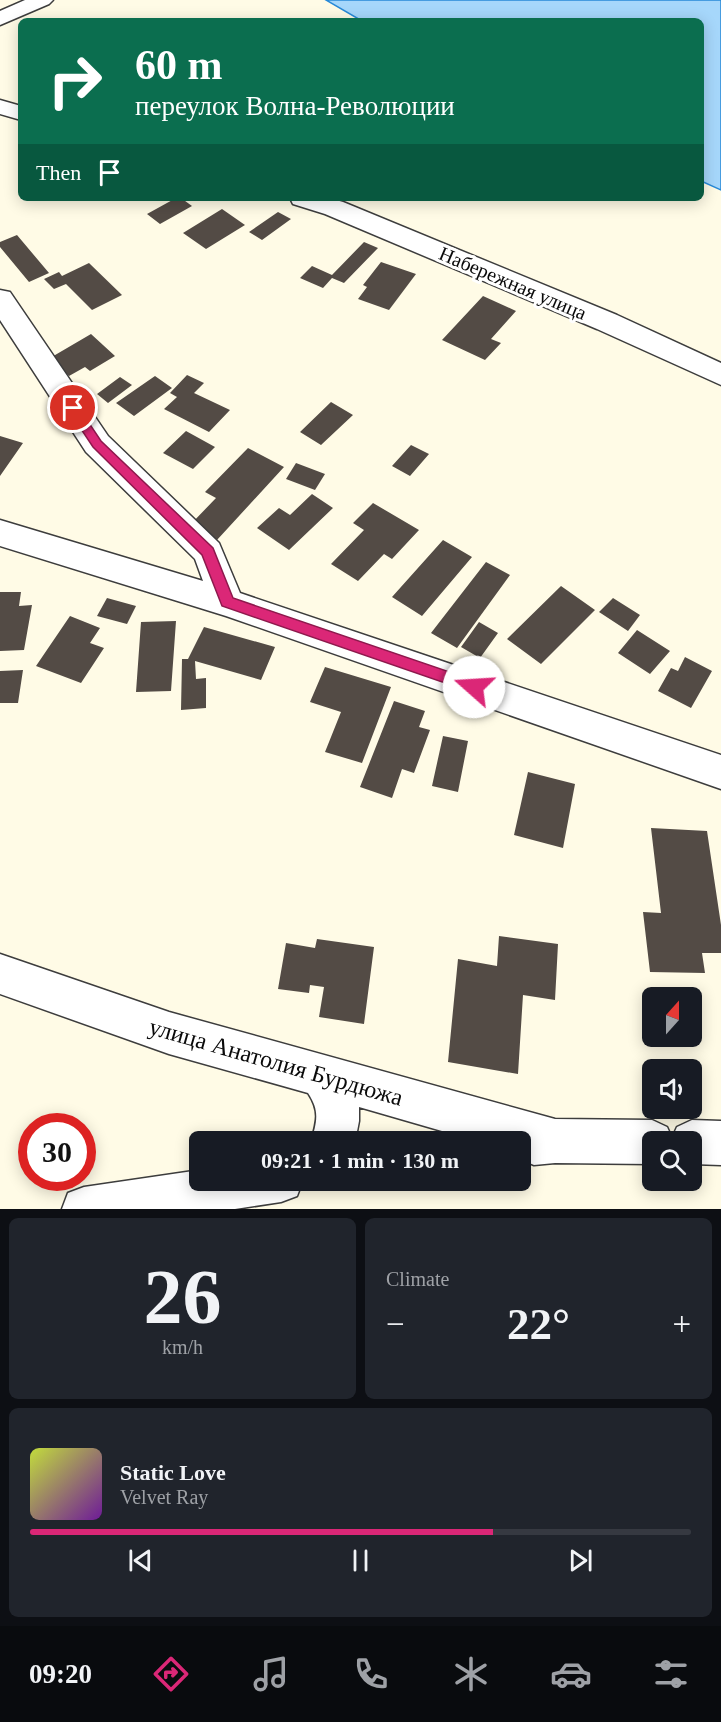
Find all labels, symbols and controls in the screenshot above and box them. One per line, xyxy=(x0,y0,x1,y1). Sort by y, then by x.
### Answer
icon: right xyxy=(36,42,114,120)
text: 60 m xyxy=(135,42,223,88)
text: переулок Волна-Революции xyxy=(135,91,455,121)
icon: arrive xyxy=(93,156,126,189)
text: Then xyxy=(36,160,81,185)
street label: Набережная улица xyxy=(436,242,590,325)
pin xyxy=(47,382,98,433)
icon: arrive xyxy=(56,391,89,424)
position arrow xyxy=(442,655,506,719)
north arrow xyxy=(642,987,702,1047)
map controls xyxy=(642,987,702,1191)
street label: улица Анатолия Бурдюжа xyxy=(146,1013,406,1111)
button: sound xyxy=(642,1059,702,1119)
speed limit sign: 30 xyxy=(18,1113,96,1191)
button: search xyxy=(642,1131,702,1191)
text: 09:21 · 1 min · 130 m xyxy=(261,1148,459,1173)
text: 26 xyxy=(144,1253,222,1340)
text: Climate xyxy=(386,1268,449,1290)
text: 22° xyxy=(507,1299,570,1349)
text: − xyxy=(386,1306,405,1342)
text: + xyxy=(672,1306,691,1342)
text: km/h xyxy=(162,1336,203,1358)
text: Static Love xyxy=(120,1460,226,1485)
text: Velvet Ray xyxy=(120,1486,208,1508)
icon: previous xyxy=(124,1544,157,1577)
icon: pause xyxy=(344,1544,377,1577)
icon: next xyxy=(564,1544,597,1577)
icon: directions xyxy=(150,1653,192,1695)
icon: music xyxy=(250,1653,292,1695)
icon: phone xyxy=(350,1653,392,1695)
icon: climate xyxy=(450,1653,492,1695)
icon: car xyxy=(550,1653,592,1695)
icon: filters xyxy=(650,1653,692,1695)
text: 09:20 xyxy=(29,1659,92,1689)

